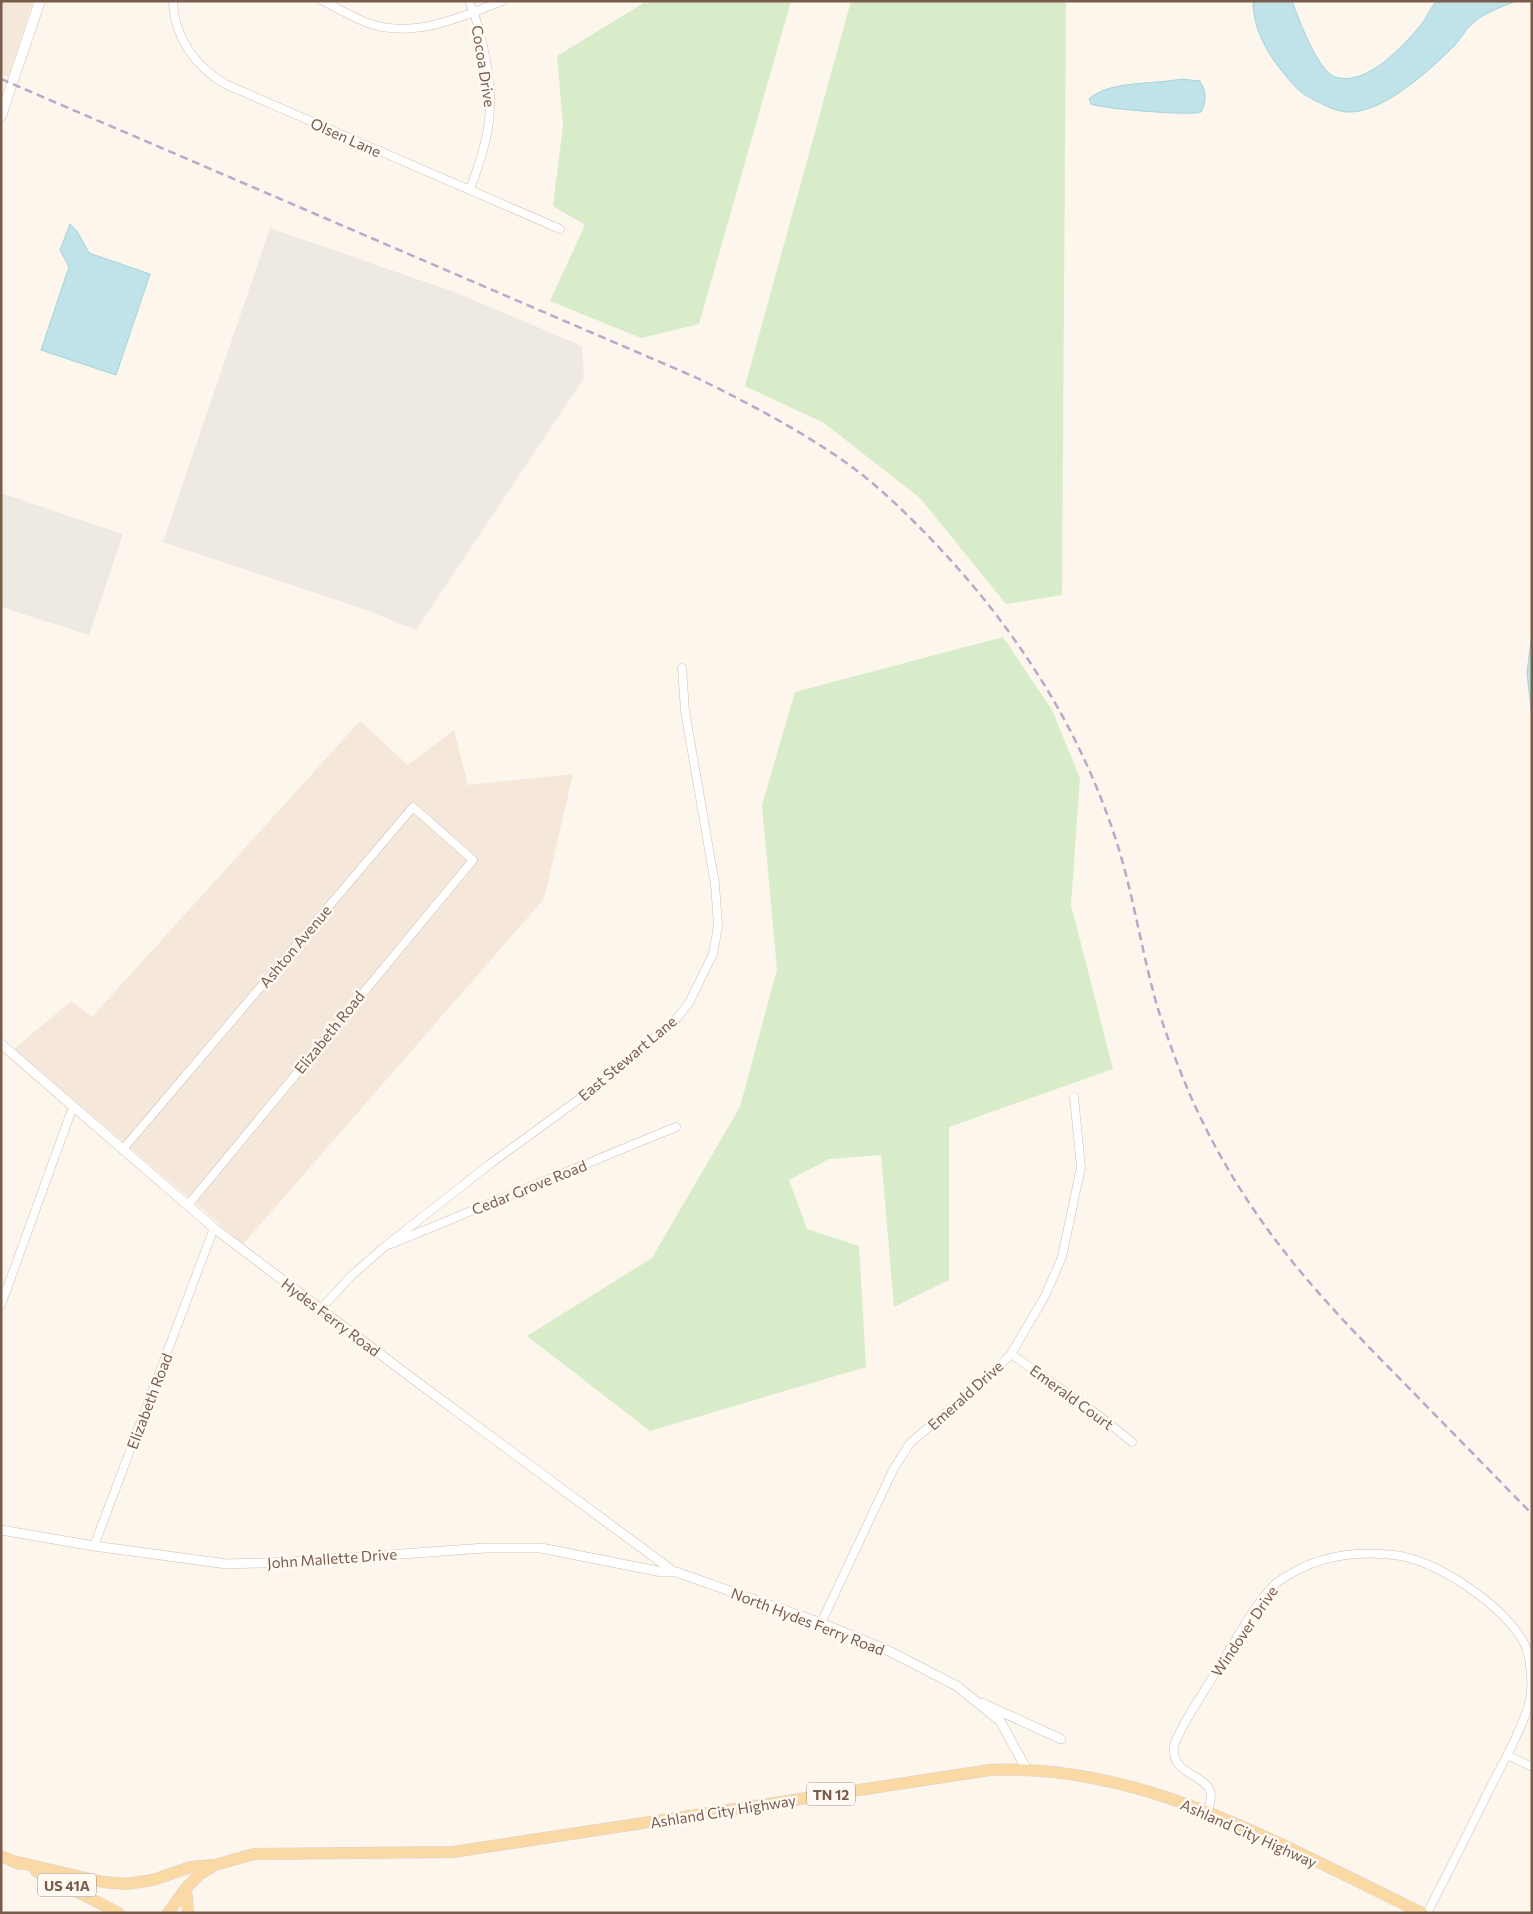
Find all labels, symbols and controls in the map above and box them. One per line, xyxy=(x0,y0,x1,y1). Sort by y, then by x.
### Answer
street label: Cocoa Drive xyxy=(469,24,499,108)
street label: Olsen Lane xyxy=(308,113,384,161)
street label: Ashton Avenue xyxy=(255,901,335,991)
street label: Elizabeth Road xyxy=(290,987,368,1077)
street label: East Stewart Lane xyxy=(574,1012,680,1104)
street label: Cedar Grove Road xyxy=(469,1156,589,1218)
street label: Hydes Ferry Road xyxy=(278,1274,384,1360)
street label: Elizabeth Road xyxy=(122,1351,176,1451)
street label: Emerald Drive xyxy=(924,1356,1006,1434)
street label: Emerald Court xyxy=(1027,1361,1117,1433)
street label: John Mallette Drive xyxy=(266,1544,398,1572)
street label: Windover Drive xyxy=(1207,1582,1281,1680)
street label: North Hydes Ferry Road xyxy=(729,1583,887,1659)
road number: TN 12 xyxy=(807,1782,855,1806)
street label: Ashland City Highway xyxy=(649,1791,797,1831)
street label: Ashland City Highway xyxy=(1178,1795,1320,1871)
road number: US 41A xyxy=(38,1874,96,1896)

